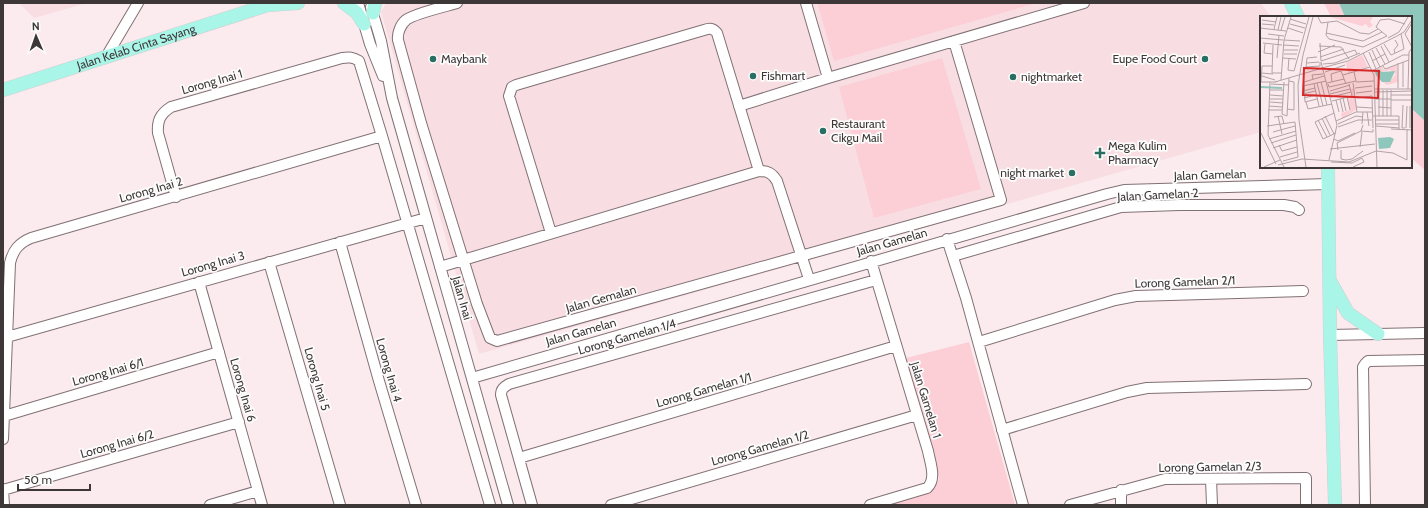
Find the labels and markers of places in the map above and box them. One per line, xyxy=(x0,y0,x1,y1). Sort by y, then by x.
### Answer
place label: Maybank xyxy=(441,51,487,66)
place label: Eupe Food Court xyxy=(1112,51,1197,66)
marker: Maybank xyxy=(428,54,438,64)
marker: Eupe Food Court xyxy=(1200,54,1210,64)
place label: Fishmart xyxy=(761,68,805,83)
place label: nightmarket xyxy=(1021,69,1082,84)
marker: Fishmart xyxy=(748,71,758,81)
marker: nightmarket xyxy=(1008,72,1018,82)
place label: Restaurant Cikgu Mail xyxy=(831,116,885,145)
marker: Restaurant Cikgu Mail xyxy=(818,126,828,136)
place label: Mega Kulim Pharmacy xyxy=(1108,138,1167,167)
marker: Mega Kulim Pharmacy xyxy=(1095,148,1105,158)
place label: night market xyxy=(1000,165,1064,180)
marker: night market xyxy=(1067,168,1077,178)

